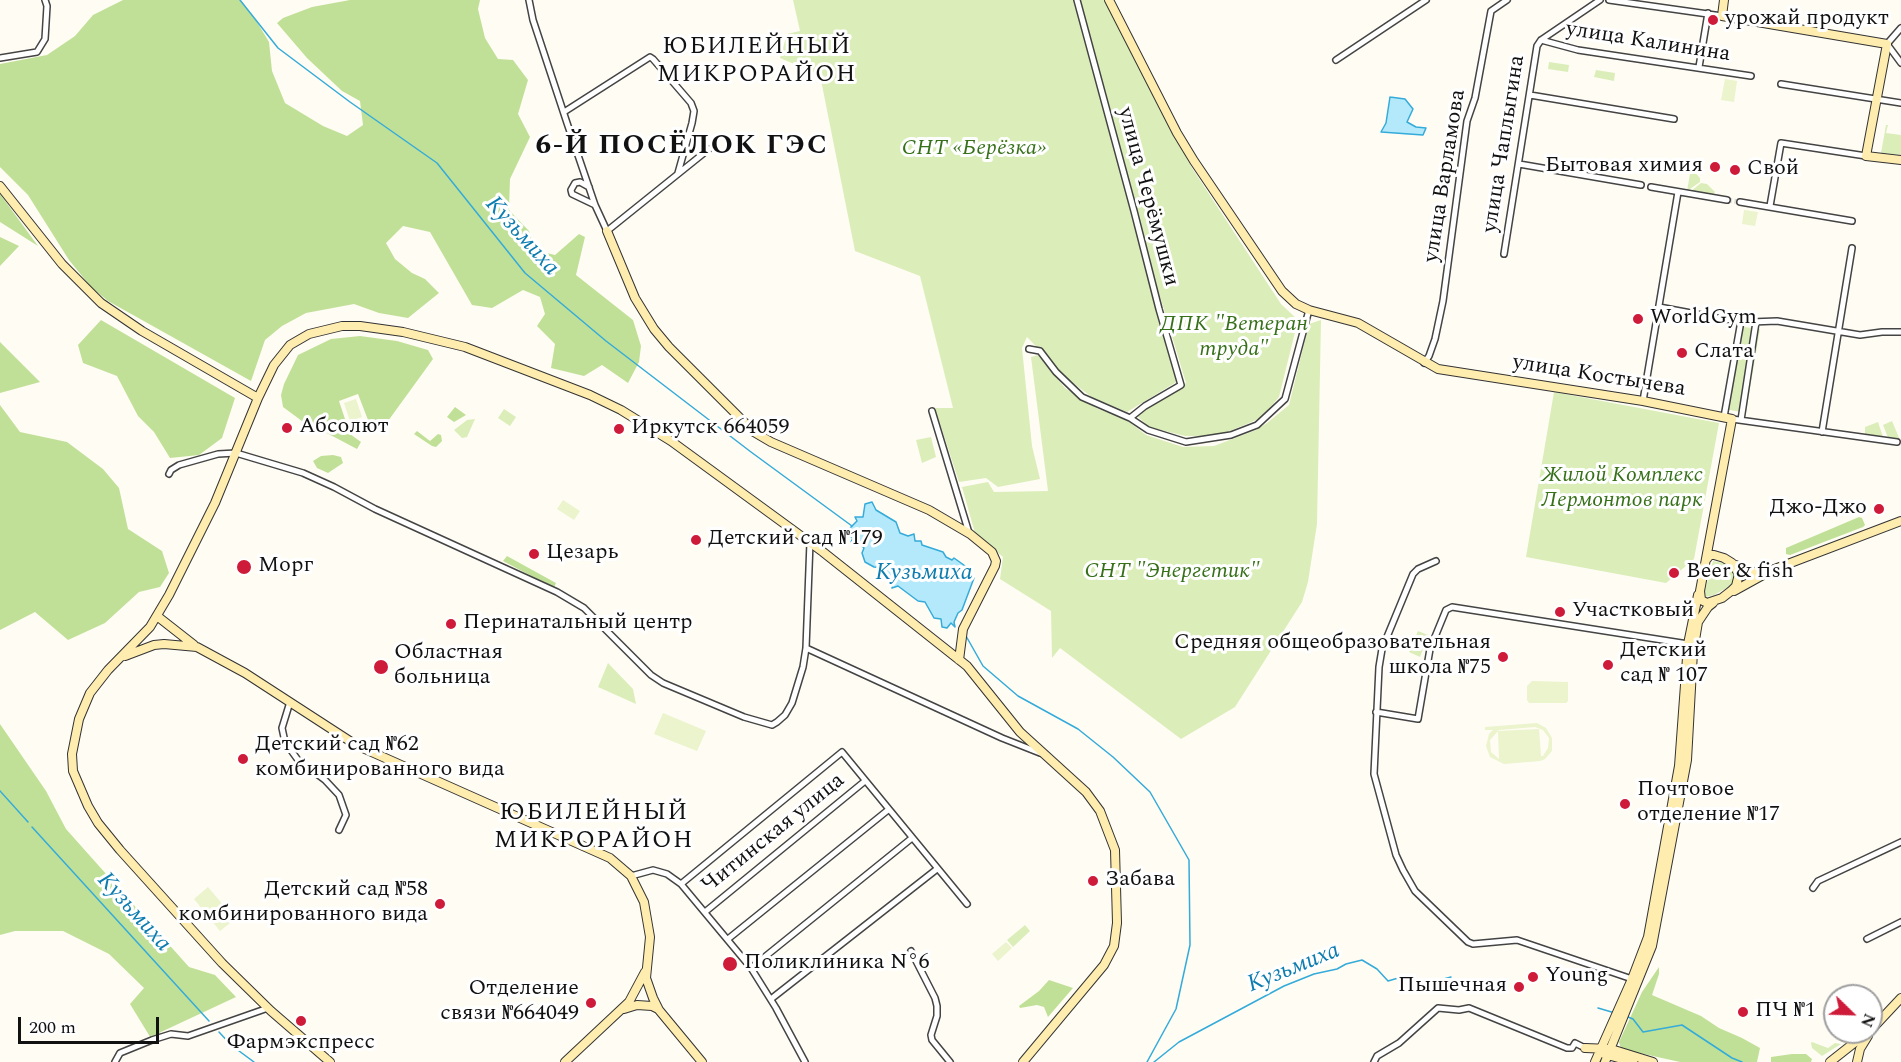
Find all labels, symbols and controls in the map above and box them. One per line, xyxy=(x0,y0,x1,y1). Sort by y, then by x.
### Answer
place label: урожай продукт xyxy=(1725,7,1889,33)
marker: урожай продукт xyxy=(1706,13,1720,27)
street label: улица Калинина xyxy=(1564,17,1732,69)
district label: ЮБИЛЕЙНЫЙ МИКРОРАЙОН xyxy=(657,34,857,90)
street label: улица Чаплыгина xyxy=(1478,53,1532,235)
street label: улица Варламова xyxy=(1419,88,1473,264)
street label: улица Черёмушки xyxy=(1110,105,1184,289)
district label: 6-Й ПОСЁЛОК ГЭС xyxy=(536,131,828,165)
park label: СНТ «Берёзка» xyxy=(902,137,1046,163)
place label: Бытовая химия xyxy=(1545,154,1703,180)
place label: Свой xyxy=(1747,157,1799,183)
marker: Бытовая химия xyxy=(1708,160,1722,174)
marker: Свой xyxy=(1728,163,1742,177)
water label: Кузьмиха xyxy=(478,191,564,283)
place label: WorldGym xyxy=(1650,306,1757,332)
marker: WorldGym xyxy=(1631,312,1645,326)
park label: ДПК "Ветеран труда" xyxy=(1160,313,1308,364)
place label: Слата xyxy=(1694,340,1754,366)
marker: Слата xyxy=(1675,346,1689,360)
street label: улица Костычева xyxy=(1511,350,1687,404)
place label: Абсолют xyxy=(299,415,388,441)
place label: Иркутск 664059 xyxy=(631,416,789,442)
marker: Абсолют xyxy=(280,421,294,435)
marker: Иркутск 664059 xyxy=(612,422,626,436)
park label: Жилой Комплекс Лермонтов парк xyxy=(1541,464,1703,516)
place label: Джо-Джо xyxy=(1770,496,1867,522)
marker: Джо-Джо xyxy=(1872,502,1886,516)
place label: Детский сад №179 xyxy=(708,527,883,553)
marker: Детский сад №179 xyxy=(689,533,703,547)
place label: Цезарь xyxy=(546,541,619,567)
marker: Цезарь xyxy=(527,547,541,561)
place label: Морг xyxy=(258,554,313,580)
marker: Морг xyxy=(235,558,253,576)
water label: Кузьмиха xyxy=(875,560,973,588)
park label: СНТ "Энергетик" xyxy=(1084,560,1260,586)
place label: Beer & fish xyxy=(1686,560,1794,586)
marker: Beer & fish xyxy=(1667,566,1681,580)
place label: Участковый xyxy=(1572,599,1694,625)
marker: Участковый xyxy=(1553,605,1567,619)
place label: Перинатальный центр xyxy=(463,611,693,637)
marker: Перинатальный центр xyxy=(444,617,458,631)
place label: Средняя общеобразовательная школа №75 xyxy=(1174,631,1491,682)
place label: Детский сад № 107 xyxy=(1620,639,1708,690)
place label: Областная больница xyxy=(394,641,503,692)
marker: Средняя общеобразовательная школа №75 xyxy=(1496,650,1510,664)
marker: Областная больница xyxy=(372,658,390,676)
marker: Детский сад № 107 xyxy=(1601,658,1615,672)
place label: Детский сад №62 комбинированного вида xyxy=(255,733,505,784)
marker: Детский сад №62 комбинированного вида xyxy=(236,752,250,766)
street label: Читинская улица xyxy=(697,768,851,900)
place label: Почтовое отделение №17 xyxy=(1637,778,1780,830)
marker: Почтовое отделение №17 xyxy=(1618,797,1632,811)
district label: ЮБИЛЕЙНЫЙ МИКРОРАЙОН xyxy=(494,800,694,856)
water label: Кузьмиха xyxy=(90,867,176,959)
place label: Забава xyxy=(1105,868,1175,894)
marker: Забава xyxy=(1086,874,1100,888)
place label: Детский сад №58 комбинированного вида xyxy=(178,878,428,930)
marker: Детский сад №58 комбинированного вида xyxy=(433,897,447,911)
water label: Кузьмиха xyxy=(1243,937,1345,1001)
place label: Поликлиника N°6 xyxy=(744,951,929,977)
marker: Поликлиника N°6 xyxy=(721,955,739,973)
place label: Young xyxy=(1545,964,1608,990)
marker: Young xyxy=(1526,970,1540,984)
place label: Пышечная xyxy=(1398,974,1507,1000)
place label: Отделение связи №664049 xyxy=(440,977,579,1028)
marker: Пышечная xyxy=(1512,980,1526,994)
north arrow xyxy=(1823,984,1883,1044)
marker: Отделение связи №664049 xyxy=(584,996,598,1010)
place label: ПЧ №1 xyxy=(1755,999,1816,1025)
scale bar xyxy=(21,1005,162,1043)
marker: ПЧ №1 xyxy=(1736,1005,1750,1019)
text: N xyxy=(1854,1010,1881,1031)
text: 200 m xyxy=(29,1014,76,1041)
marker: Фармэкспресс xyxy=(294,1014,308,1028)
place label: Фармэкспресс xyxy=(227,1031,375,1057)

